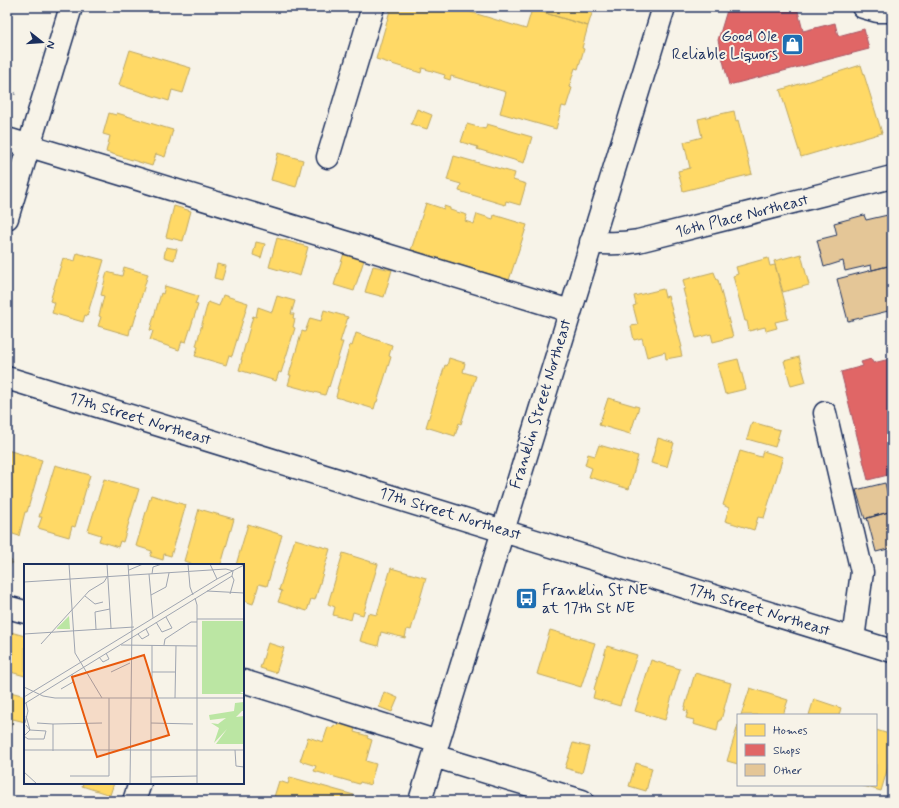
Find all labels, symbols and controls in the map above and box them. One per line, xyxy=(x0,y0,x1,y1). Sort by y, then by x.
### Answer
north arrow xyxy=(22,22,62,62)
place label: Good Ole Reliable Liquors xyxy=(672,26,778,65)
shop icon: Good Ole Reliable Liquors xyxy=(780,32,806,58)
text: N xyxy=(43,39,58,50)
street label: 16th Place Northeast xyxy=(673,189,811,243)
street label: Franklin Street Northeast xyxy=(505,317,577,491)
street label: 17th Street Northeast xyxy=(66,387,214,451)
street label: 17th Street Northeast xyxy=(376,482,524,546)
inset map xyxy=(24,564,244,784)
street label: 17th Street Northeast xyxy=(685,578,833,642)
place label: Franklin St NE at 17th St NE xyxy=(542,580,648,619)
bus stop icon: Franklin St NE at 17th St NE xyxy=(514,586,540,612)
legend xyxy=(737,714,877,786)
text: Homes xyxy=(773,723,808,739)
text: Shops xyxy=(773,743,800,759)
text: Other xyxy=(773,763,802,779)

